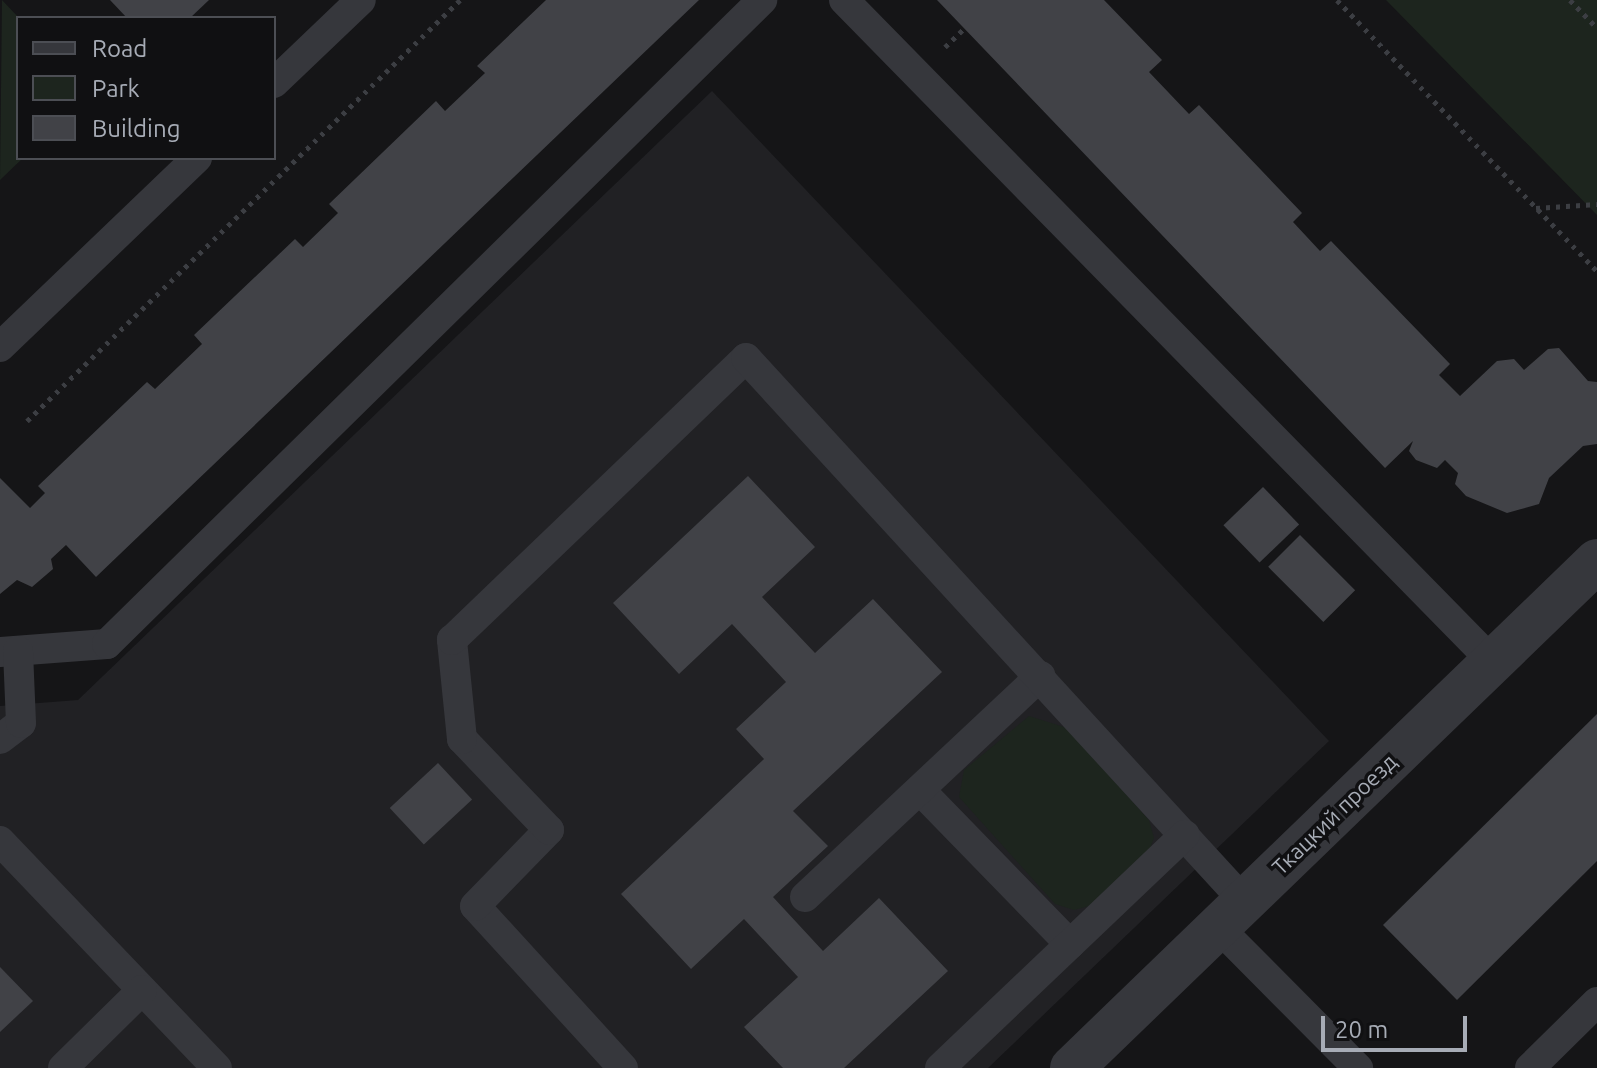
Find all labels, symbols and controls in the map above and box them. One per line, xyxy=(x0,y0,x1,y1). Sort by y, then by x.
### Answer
legend xyxy=(16,16,276,160)
text: Road xyxy=(92,35,147,62)
text: Park xyxy=(92,75,140,102)
text: Building xyxy=(92,115,180,142)
street label: Ткацкий проезд xyxy=(1266,748,1402,880)
scale bar xyxy=(1325,1000,1471,1050)
text: 20 m xyxy=(1335,1016,1388,1043)

